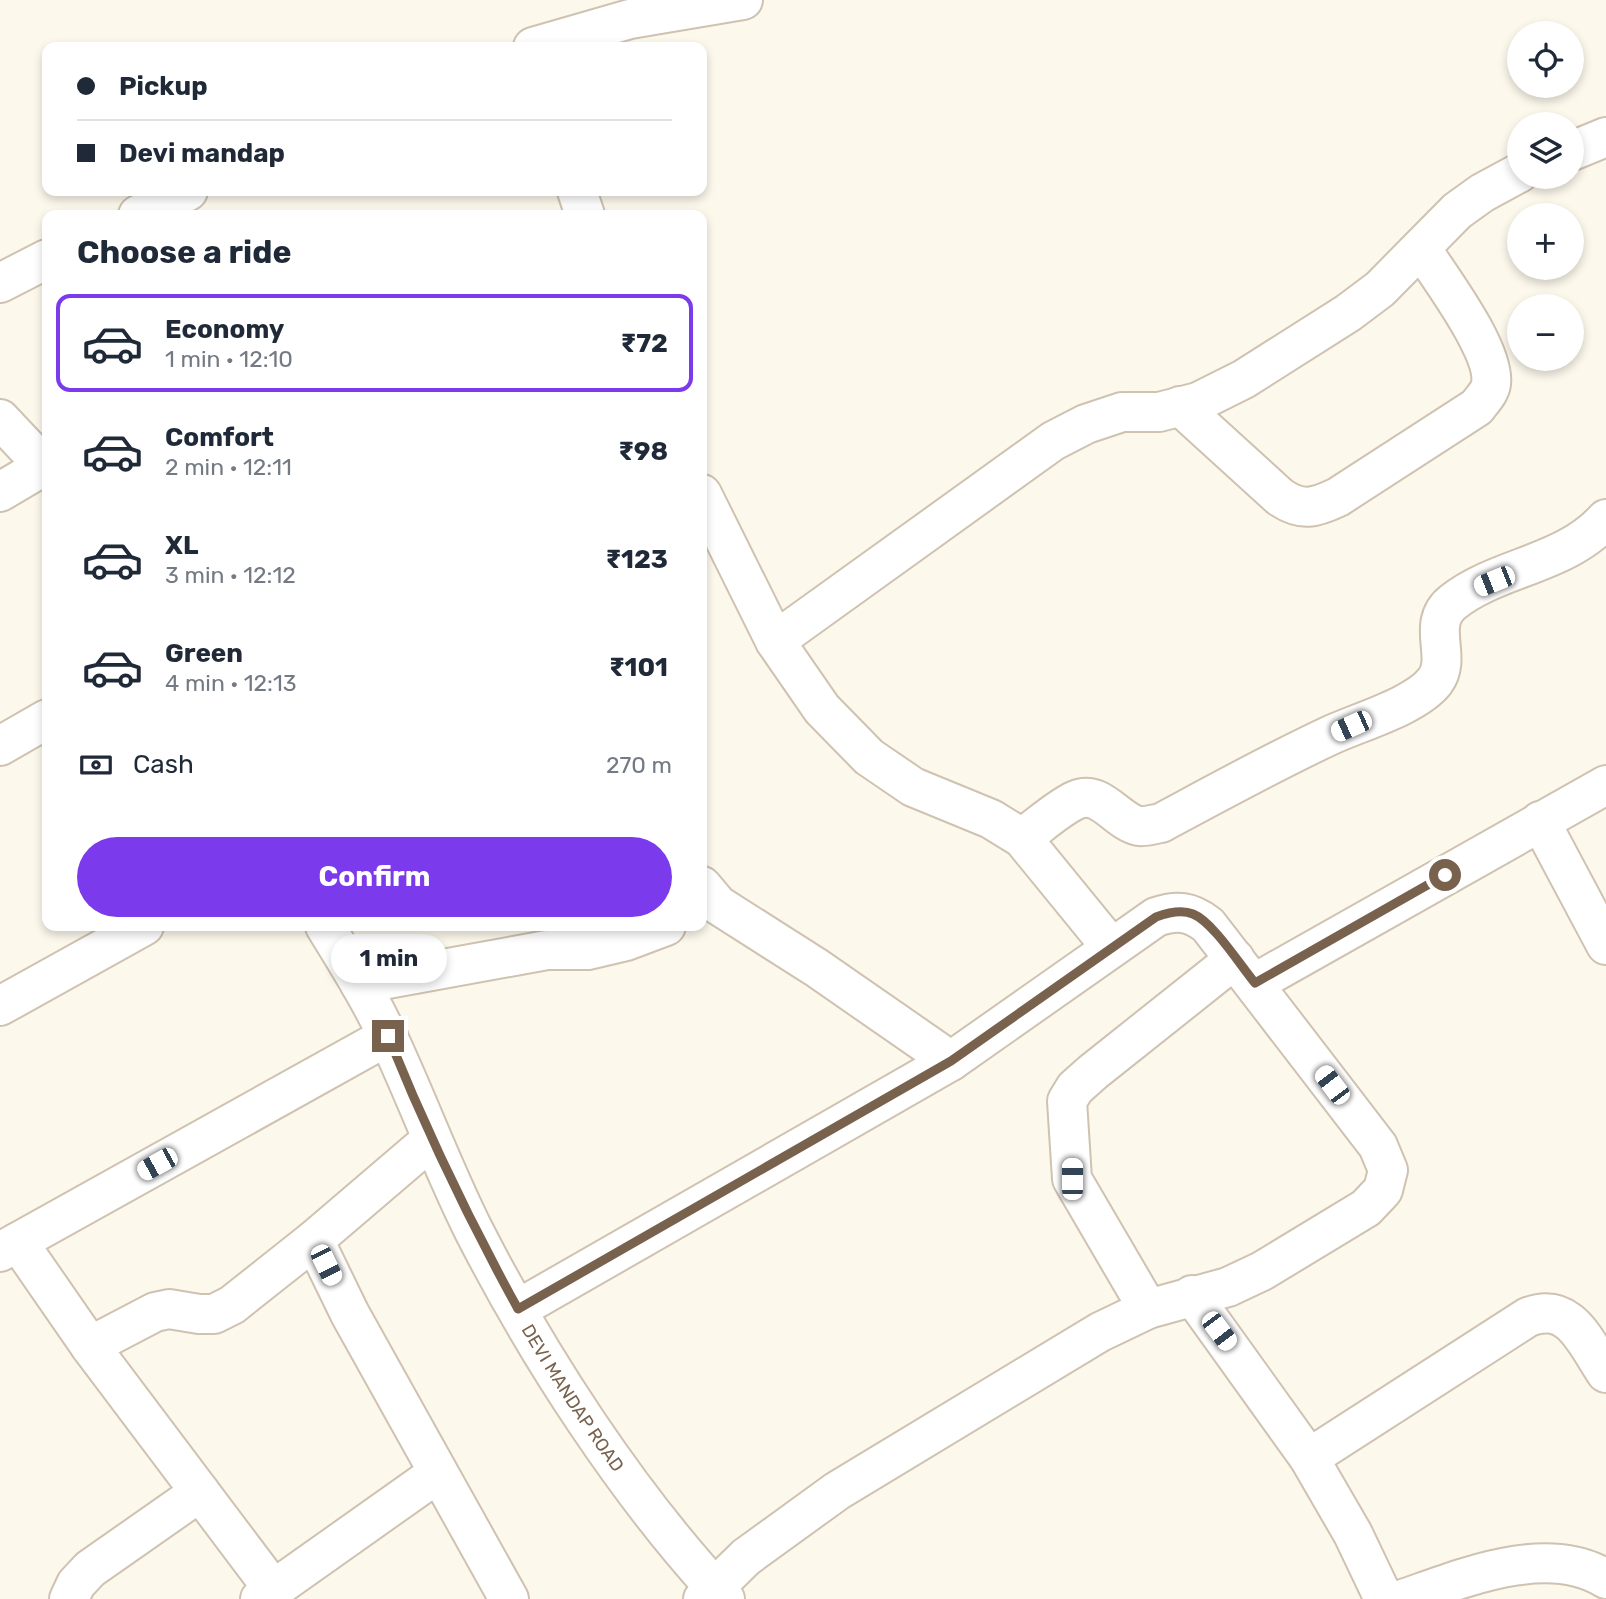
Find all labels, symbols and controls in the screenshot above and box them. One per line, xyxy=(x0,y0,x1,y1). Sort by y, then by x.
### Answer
map controls xyxy=(1507,21,1584,371)
button: locate xyxy=(1507,21,1584,98)
text: Pickup xyxy=(119,71,208,102)
button: layers xyxy=(1507,112,1584,189)
text: Devi mandap xyxy=(119,138,285,169)
button: + xyxy=(1507,203,1584,280)
text: Choose a ride xyxy=(77,233,291,271)
button: − xyxy=(1507,294,1584,371)
icon: car xyxy=(81,312,144,375)
text: Economy xyxy=(165,314,284,345)
text: ₹72 xyxy=(621,328,668,359)
text: 1 min · 12:10 xyxy=(165,345,293,373)
icon: car xyxy=(81,420,144,483)
text: Comfort xyxy=(165,422,274,453)
text: ₹98 xyxy=(618,436,668,467)
text: 2 min · 12:11 xyxy=(165,453,292,481)
icon: car xyxy=(81,528,144,591)
text: XL xyxy=(165,530,198,561)
text: ₹123 xyxy=(605,544,668,575)
text: 3 min · 12:12 xyxy=(165,561,296,589)
car xyxy=(1471,563,1518,599)
icon: car xyxy=(81,636,144,699)
text: Green xyxy=(165,638,243,669)
text: ₹101 xyxy=(609,652,668,683)
text: 4 min · 12:13 xyxy=(165,669,297,697)
car xyxy=(1328,708,1375,744)
icon: cash xyxy=(77,746,115,784)
text: Cash xyxy=(133,749,194,780)
text: 270 m xyxy=(606,751,672,779)
button: Confirm xyxy=(77,837,672,917)
route start xyxy=(1429,859,1461,891)
callout: 1 min xyxy=(330,934,446,984)
text: 1 min xyxy=(360,944,418,972)
route end xyxy=(372,1020,404,1052)
car xyxy=(1311,1062,1354,1108)
car xyxy=(134,1145,181,1183)
car xyxy=(1062,1158,1083,1200)
car xyxy=(308,1242,345,1288)
car xyxy=(1198,1308,1241,1354)
street label: DEVI MANDAP ROAD xyxy=(517,1320,628,1476)

